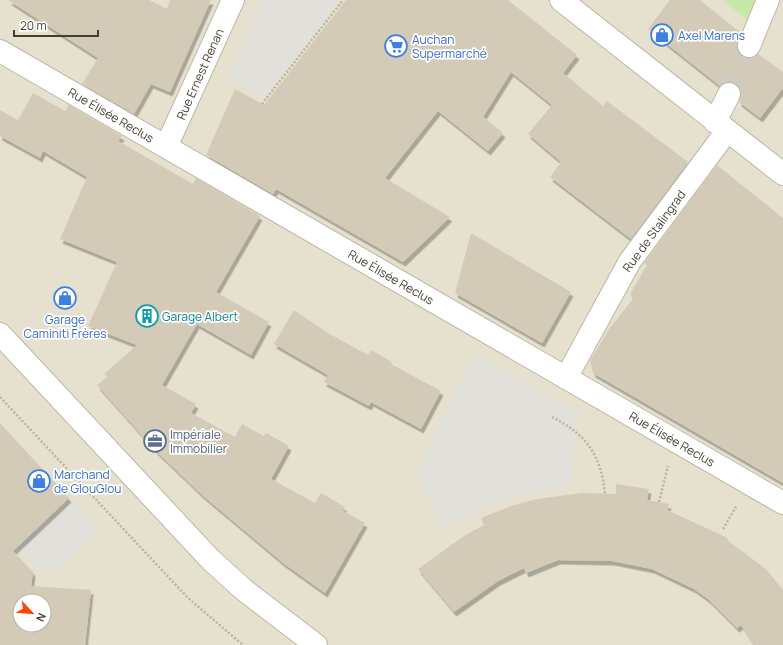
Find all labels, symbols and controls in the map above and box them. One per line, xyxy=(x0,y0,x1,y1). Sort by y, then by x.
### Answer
scale bar xyxy=(14,12,98,38)
text: 20 m xyxy=(20,17,47,34)
shop icon: Axel Marens xyxy=(649,22,675,48)
street label: Rue Ernest Renan xyxy=(172,26,228,122)
place label: Axel Marens xyxy=(678,27,745,44)
place label: Auchan Supermarché xyxy=(412,31,487,62)
supermarket icon: Auchan Supermarché xyxy=(383,33,409,59)
street label: Rue Élisée Reclus xyxy=(65,83,157,147)
street label: Rue de Stalingrad xyxy=(619,187,689,275)
street label: Rue Élisée Reclus xyxy=(345,245,437,309)
shop icon: Garage Caminiti Frères xyxy=(52,285,78,311)
building icon: Garage Albert xyxy=(134,303,160,329)
place label: Garage Albert xyxy=(162,308,238,325)
place label: Garage Caminiti Frères xyxy=(23,311,107,342)
street label: Rue Élisée Reclus xyxy=(626,407,718,471)
place label: Impériale Immobilier xyxy=(170,426,228,457)
office icon: Impériale Immobilier xyxy=(142,428,168,454)
place label: Marchand de GlouGlou xyxy=(54,466,122,497)
shop icon: Marchand de GlouGlou xyxy=(26,468,52,494)
north arrow xyxy=(12,593,52,633)
text: N xyxy=(33,611,50,625)

